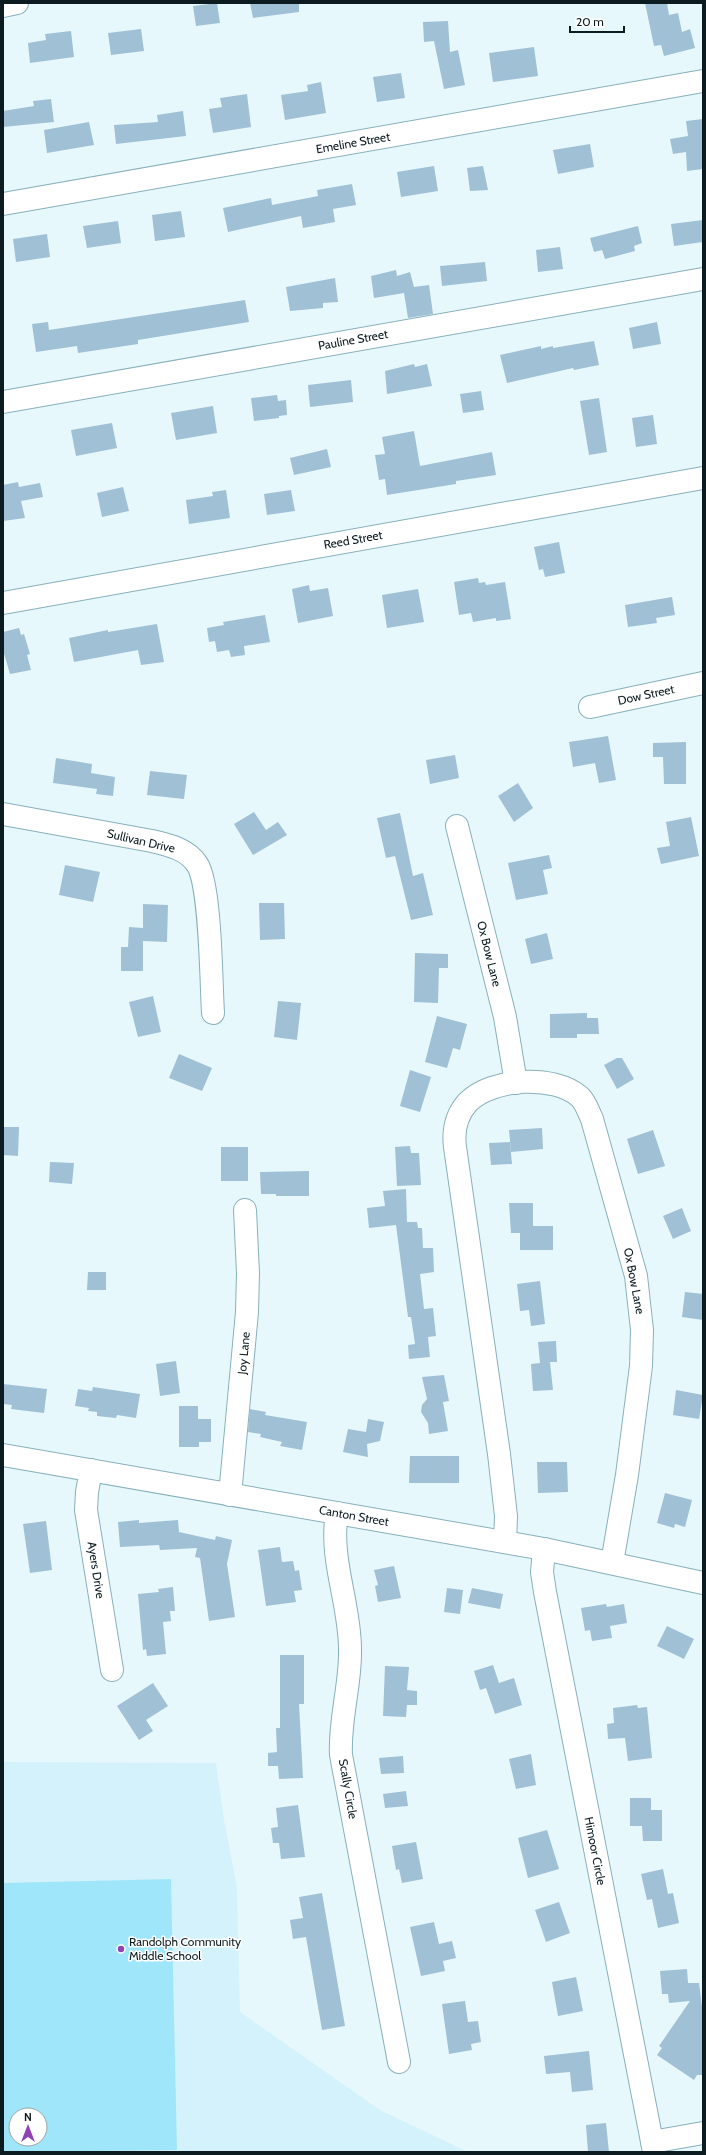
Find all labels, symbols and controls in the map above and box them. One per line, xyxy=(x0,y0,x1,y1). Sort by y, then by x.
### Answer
scale bar xyxy=(570,8,624,34)
text: 20 m xyxy=(576,14,604,29)
street label: Emeline Street xyxy=(315,129,391,156)
street label: Pauline Street xyxy=(317,326,389,353)
street label: Reed Street xyxy=(322,527,384,552)
street label: Dow Street xyxy=(616,681,676,708)
street label: Sullivan Drive xyxy=(106,825,177,856)
street label: Ox Bow Lane xyxy=(474,919,505,988)
street label: Ox Bow Lane xyxy=(621,1246,648,1315)
street label: Joy Lane xyxy=(234,1331,253,1376)
street label: Canton Street xyxy=(318,1502,390,1529)
street label: Ayers Drive xyxy=(85,1540,108,1599)
street label: Scally Circle xyxy=(336,1758,361,1820)
street label: Himoor Circle xyxy=(582,1815,609,1886)
place label: Randolph Community Middle School xyxy=(129,1934,241,1963)
marker: Randolph Community Middle School xyxy=(116,1944,126,1954)
north arrow xyxy=(8,2107,48,2147)
text: N xyxy=(24,2110,32,2124)

